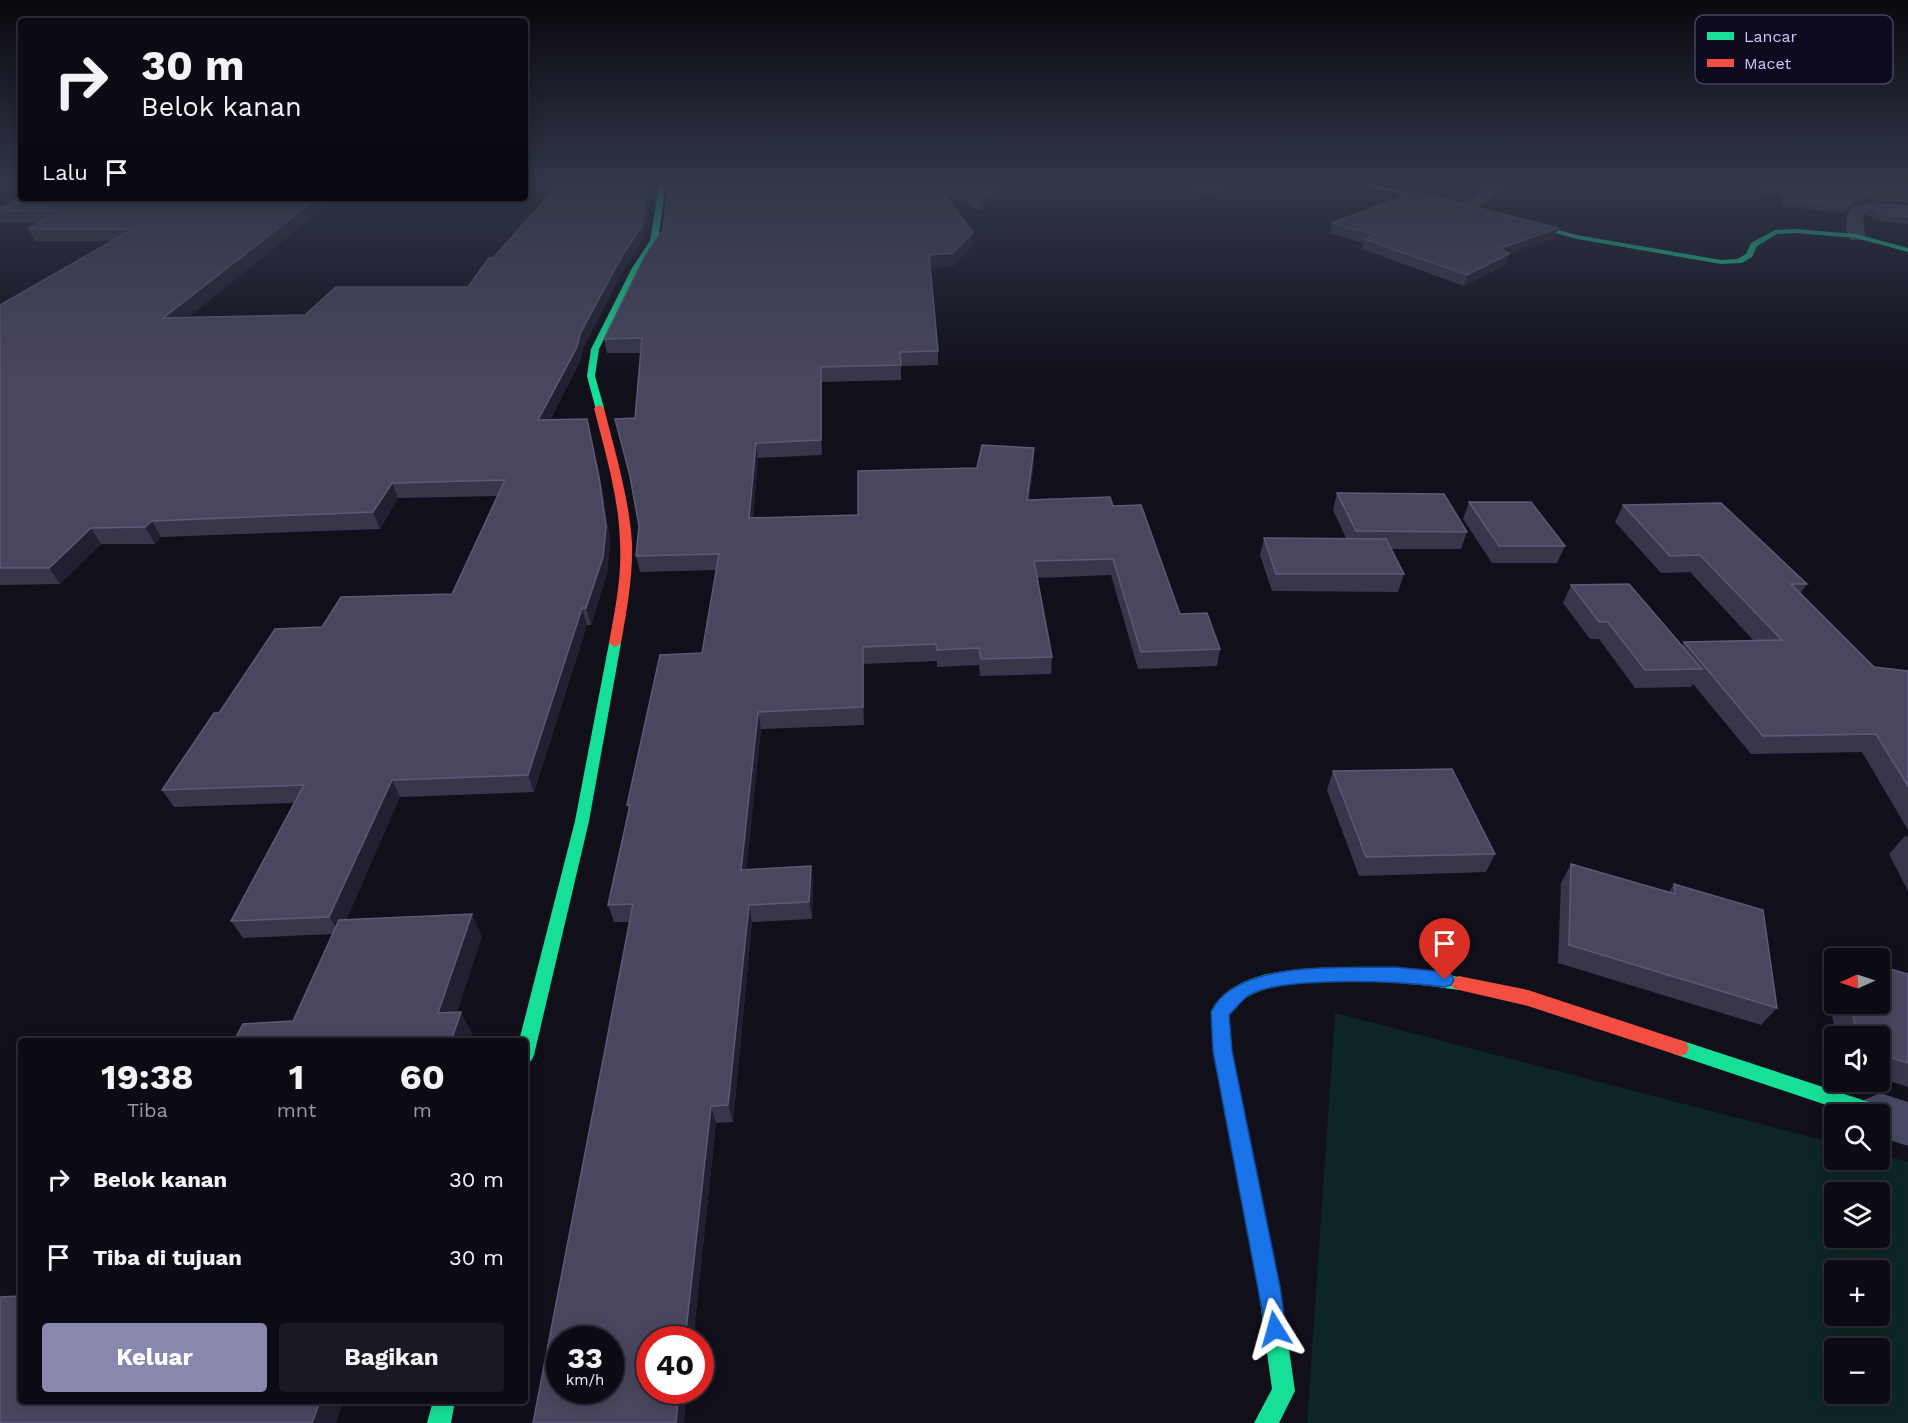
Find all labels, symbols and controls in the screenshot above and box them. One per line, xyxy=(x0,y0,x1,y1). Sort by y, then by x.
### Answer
legend xyxy=(1695,15,1893,84)
text: Lancar xyxy=(1744,27,1798,46)
text: 30 m xyxy=(141,41,245,90)
icon: right xyxy=(42,42,120,120)
text: Macet xyxy=(1744,54,1792,73)
text: Belok kanan xyxy=(141,91,302,123)
icon: arrive xyxy=(100,156,133,189)
text: Lalu xyxy=(42,160,88,185)
pin xyxy=(1419,918,1470,980)
icon: arrive xyxy=(1428,927,1461,960)
north arrow xyxy=(1824,948,1890,1014)
map controls xyxy=(1824,948,1890,1404)
button: sound xyxy=(1824,1026,1890,1092)
text: 19:38 xyxy=(101,1056,194,1098)
text: 1 xyxy=(289,1056,304,1098)
text: 60 xyxy=(400,1056,445,1098)
text: Tiba xyxy=(127,1098,168,1122)
text: mnt xyxy=(277,1098,316,1122)
text: m xyxy=(413,1098,432,1122)
button: search xyxy=(1824,1104,1890,1170)
icon: right xyxy=(42,1163,75,1196)
text: Belok kanan xyxy=(93,1167,227,1192)
text: 30 m xyxy=(449,1167,504,1192)
button: layers xyxy=(1824,1182,1890,1248)
icon: arrive xyxy=(42,1241,75,1274)
text: Tiba di tujuan xyxy=(93,1245,242,1270)
text: 30 m xyxy=(449,1245,504,1270)
button: + xyxy=(1824,1260,1890,1326)
position arrow xyxy=(1243,1297,1307,1361)
button: Keluar xyxy=(42,1323,267,1392)
button: Bagikan xyxy=(279,1323,504,1392)
speed limit sign: 40 xyxy=(636,1326,714,1404)
button: − xyxy=(1824,1338,1890,1404)
text: 33 xyxy=(567,1340,603,1375)
text: km/h xyxy=(566,1371,604,1389)

